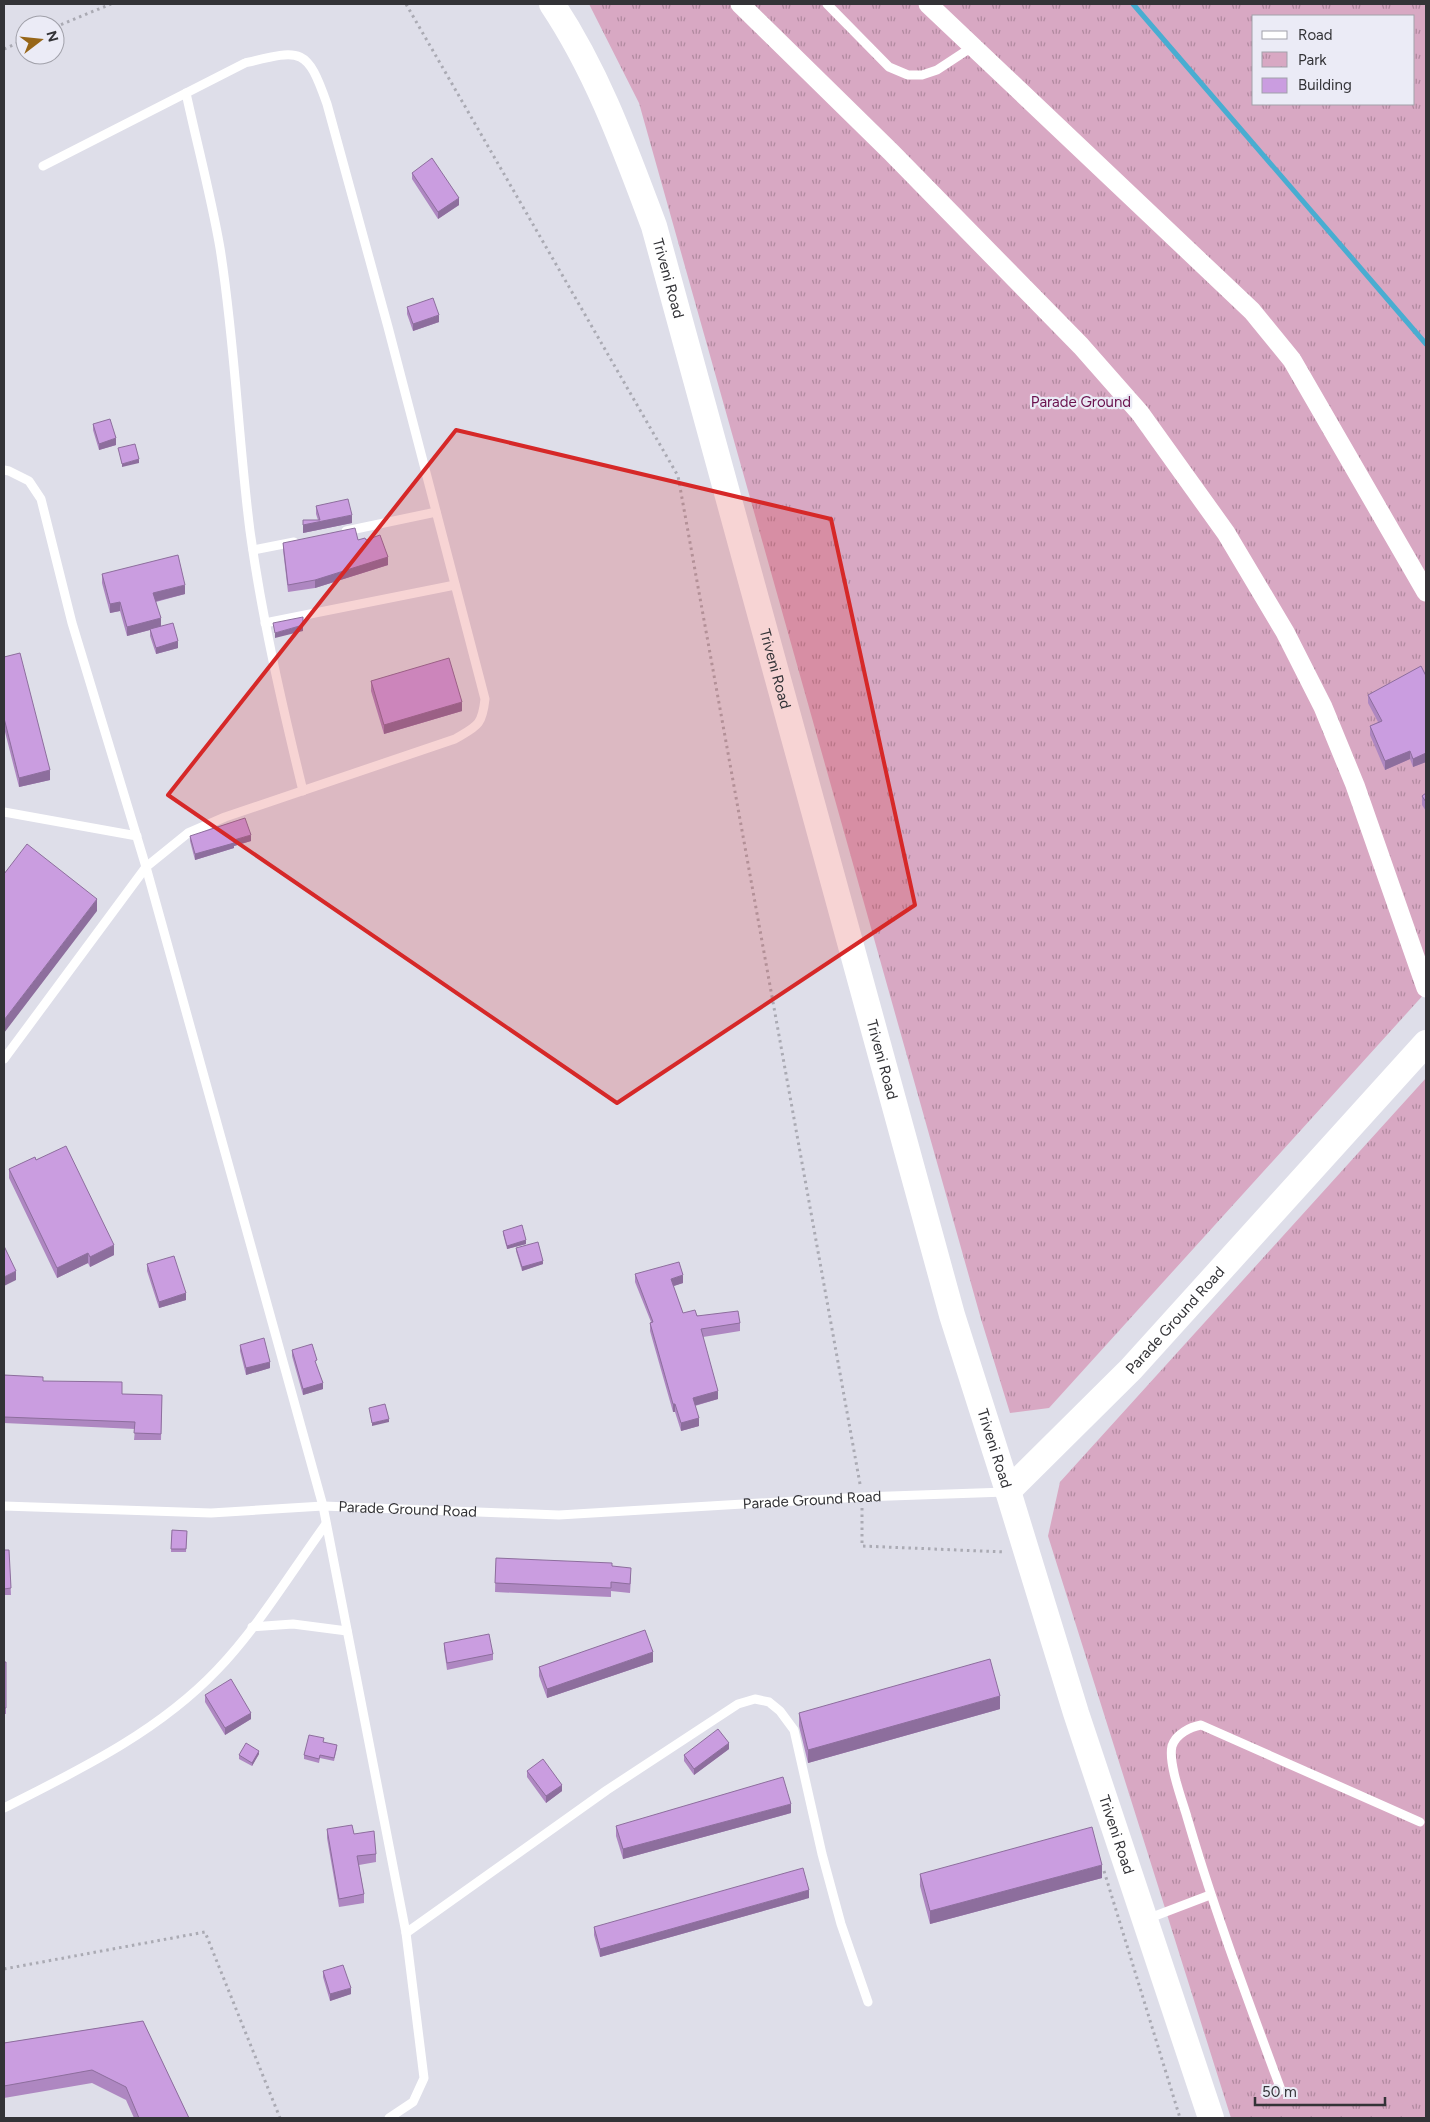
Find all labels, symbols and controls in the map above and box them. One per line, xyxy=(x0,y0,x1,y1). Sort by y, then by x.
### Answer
north arrow xyxy=(15,15,65,65)
legend xyxy=(1252,15,1415,105)
text: Road xyxy=(1298,26,1333,44)
text: N xyxy=(42,29,62,44)
text: Park xyxy=(1298,51,1327,69)
text: Building xyxy=(1298,76,1352,94)
street label: Triveni Road xyxy=(649,236,688,320)
park label: Parade Ground xyxy=(1031,393,1131,411)
street label: Triveni Road xyxy=(756,627,795,711)
street label: Triveni Road xyxy=(863,1017,902,1101)
street label: Parade Ground Road xyxy=(1122,1263,1228,1378)
street label: Triveni Road xyxy=(973,1407,1015,1490)
street label: Parade Ground Road xyxy=(742,1487,882,1513)
street label: Parade Ground Road xyxy=(338,1498,477,1521)
street label: Triveni Road xyxy=(1095,1793,1138,1876)
scale bar xyxy=(1255,2074,1385,2106)
text: 50 m xyxy=(1262,2083,1297,2101)

